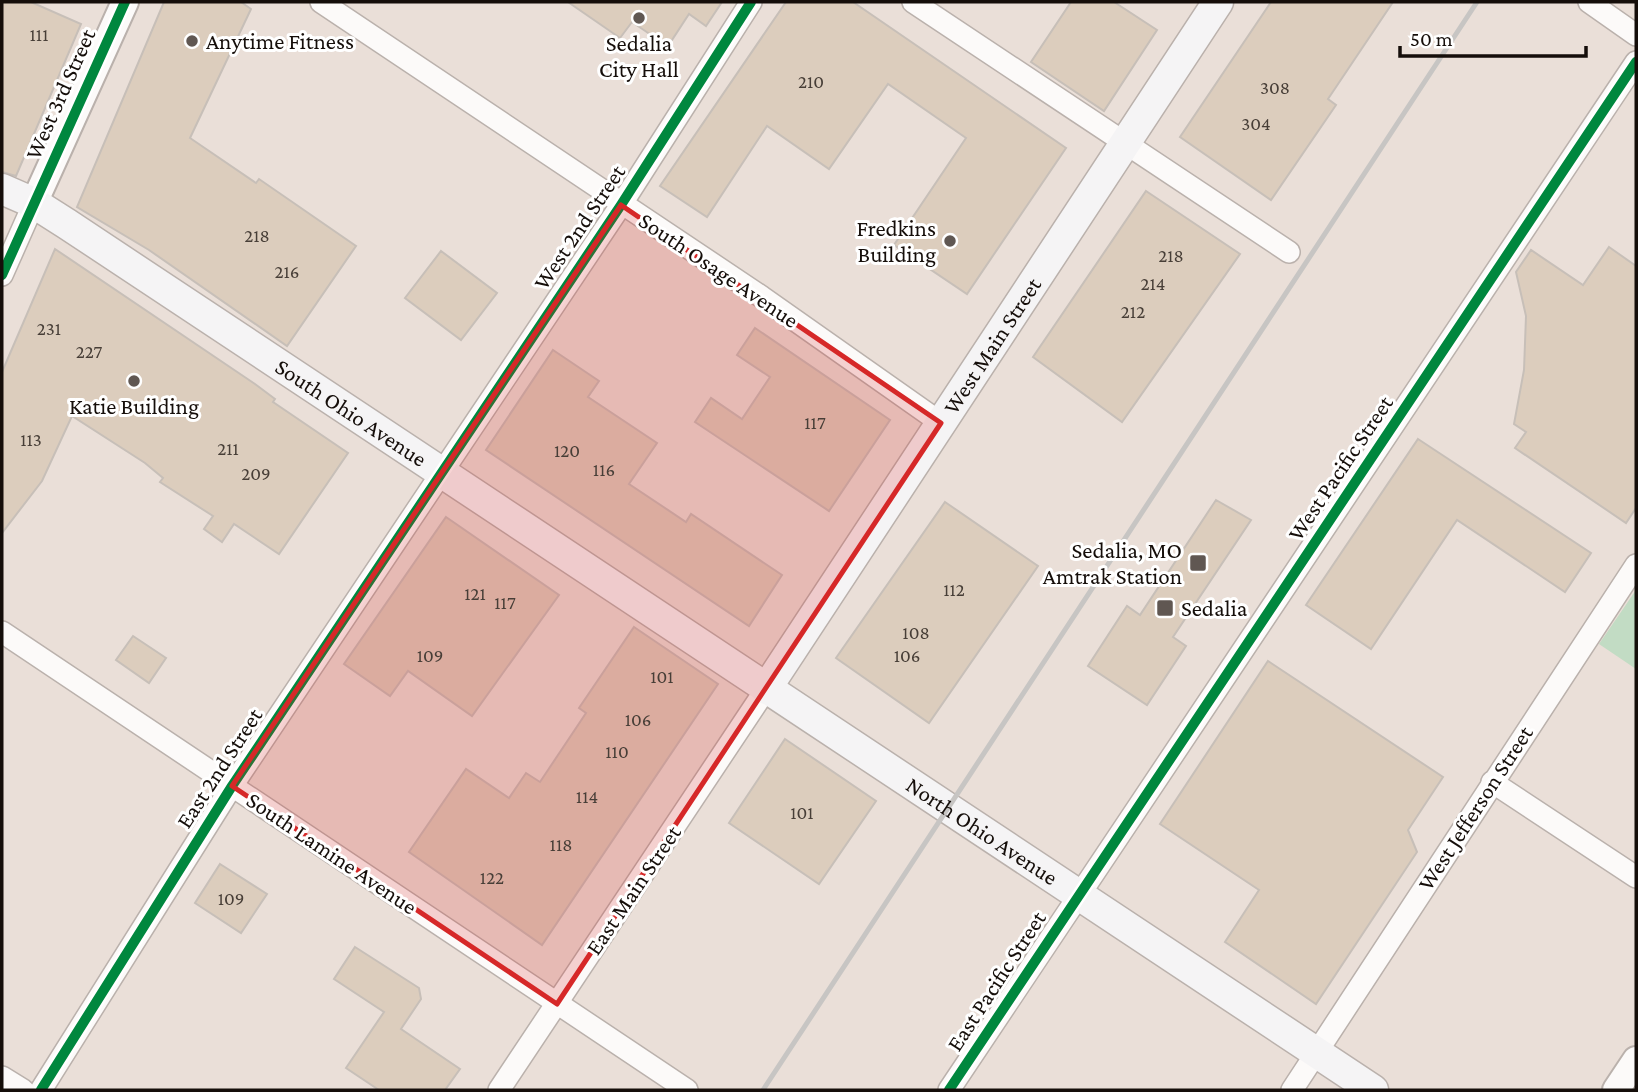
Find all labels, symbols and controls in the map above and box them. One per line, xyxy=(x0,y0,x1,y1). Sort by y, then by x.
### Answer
marker: Sedalia City Hall xyxy=(631,10,647,26)
scale bar xyxy=(1400,14,1586,58)
street label: West 3rd Street xyxy=(20,24,101,163)
house number: 111 xyxy=(30,24,48,45)
text: 50 m xyxy=(1410,27,1453,51)
place label: Anytime Fitness xyxy=(206,28,354,54)
place label: Sedalia City Hall xyxy=(599,30,679,82)
marker: Anytime Fitness xyxy=(184,33,200,49)
house number: 210 xyxy=(798,71,824,92)
house number: 308 xyxy=(1260,77,1290,98)
house number: 304 xyxy=(1241,113,1271,134)
street label: West 2nd Street xyxy=(528,159,630,294)
street label: South Osage Avenue xyxy=(634,207,804,333)
place label: Fredkins Building xyxy=(857,215,936,267)
house number: 218 xyxy=(244,225,270,246)
marker: Fredkins Building xyxy=(942,233,958,249)
house number: 218 xyxy=(1158,245,1184,266)
house number: 216 xyxy=(274,261,300,282)
street label: West Main Street xyxy=(938,272,1046,419)
house number: 214 xyxy=(1140,273,1166,294)
house number: 212 xyxy=(1121,301,1145,322)
house number: 231 xyxy=(37,318,61,339)
house number: 227 xyxy=(76,341,102,362)
street label: South Ohio Avenue xyxy=(271,353,432,472)
marker: Katie Building xyxy=(126,373,142,389)
street label: West Pacific Street xyxy=(1282,391,1398,545)
place label: Katie Building xyxy=(69,393,199,419)
house number: 117 xyxy=(804,412,826,433)
house number: 113 xyxy=(20,429,42,450)
house number: 211 xyxy=(217,438,239,459)
house number: 120 xyxy=(554,440,580,461)
house number: 116 xyxy=(593,459,615,480)
house number: 209 xyxy=(241,463,271,484)
place label: Sedalia, MO Amtrak Station xyxy=(1043,537,1182,589)
marker: Sedalia, MO Amtrak Station xyxy=(1188,553,1208,573)
house number: 112 xyxy=(943,579,965,600)
house number: 121 xyxy=(464,583,486,604)
house number: 117 xyxy=(494,592,516,613)
place label: Sedalia xyxy=(1181,595,1248,621)
marker: Sedalia xyxy=(1155,598,1175,618)
house number: 108 xyxy=(902,622,930,643)
house number: 109 xyxy=(417,645,443,666)
house number: 106 xyxy=(894,645,920,666)
house number: 101 xyxy=(650,666,674,687)
street label: East 2nd Street xyxy=(171,703,268,833)
house number: 106 xyxy=(625,709,651,730)
street label: West Jefferson Street xyxy=(1412,721,1538,895)
house number: 110 xyxy=(605,741,629,762)
street label: North Ohio Avenue xyxy=(901,771,1063,890)
street label: South Lamine Avenue xyxy=(242,786,422,920)
house number: 114 xyxy=(576,786,598,807)
house number: 101 xyxy=(790,802,814,823)
street label: East Main Street xyxy=(580,820,686,960)
house number: 118 xyxy=(550,834,572,855)
house number: 122 xyxy=(480,867,504,888)
house number: 109 xyxy=(218,888,244,909)
street label: East Pacific Street xyxy=(941,906,1051,1056)

